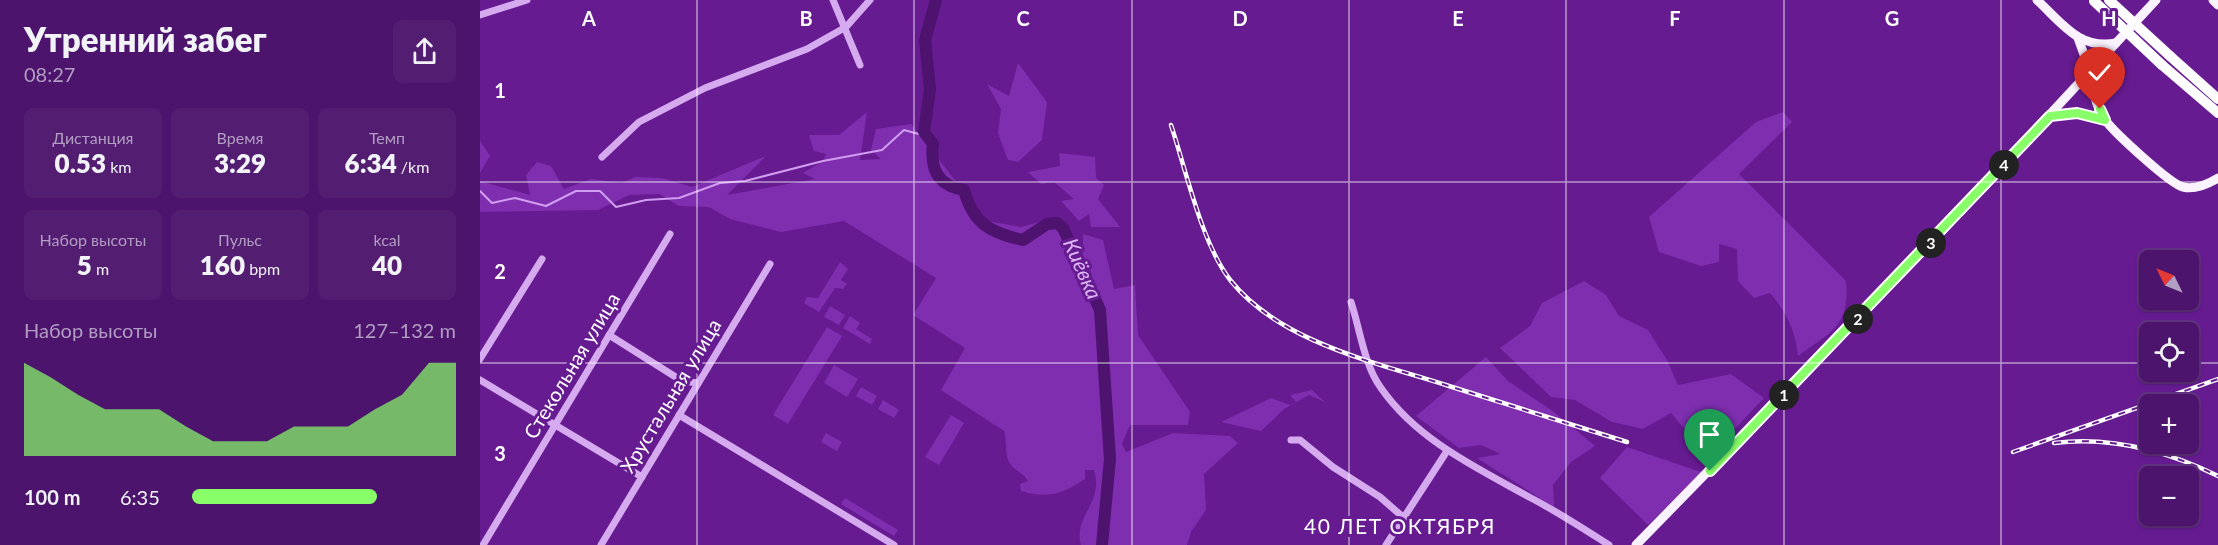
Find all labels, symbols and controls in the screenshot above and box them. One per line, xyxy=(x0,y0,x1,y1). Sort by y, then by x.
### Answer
text: A xyxy=(581,6,596,30)
text: B xyxy=(799,6,813,30)
text: C xyxy=(1016,6,1030,30)
text: D xyxy=(1232,6,1248,30)
text: E xyxy=(1452,6,1464,30)
text: F xyxy=(1669,6,1681,30)
text: G xyxy=(1885,6,1899,30)
text: H xyxy=(2101,6,2117,30)
text: Утренний забег xyxy=(24,19,267,59)
button: share xyxy=(393,20,456,83)
pin xyxy=(2074,47,2125,109)
icon: check xyxy=(2083,56,2116,89)
text: 08:27 xyxy=(24,62,75,86)
text: 1 xyxy=(494,78,506,102)
text: Дистанция xyxy=(52,128,134,147)
text: Время xyxy=(217,128,263,147)
text: Темп xyxy=(369,128,405,147)
text: 0.53 xyxy=(55,147,106,179)
text: 3:29 xyxy=(214,147,266,179)
text: 6:34 xyxy=(345,147,397,179)
pin: 4 xyxy=(1989,150,2019,180)
text: 4 xyxy=(1999,155,2009,174)
text: km xyxy=(106,157,131,176)
text: /km xyxy=(397,157,429,176)
pin: 3 xyxy=(1916,228,1946,258)
text: Набор высоты xyxy=(40,230,146,249)
text: Пульс xyxy=(218,230,262,249)
text: kcal xyxy=(373,230,401,249)
text: 3 xyxy=(1926,233,1936,252)
water label: Киёвка xyxy=(1059,234,1108,303)
text: 5 xyxy=(77,249,92,281)
text: 160 xyxy=(200,249,245,281)
text: 40 xyxy=(372,249,402,281)
north arrow xyxy=(2139,250,2199,310)
map controls xyxy=(2139,250,2199,526)
text: m xyxy=(92,259,109,278)
text: bpm xyxy=(245,259,280,278)
text: 2 xyxy=(494,259,506,283)
street label: Стекольная улица xyxy=(518,288,624,443)
pin: 2 xyxy=(1843,304,1873,334)
text: 2 xyxy=(1853,309,1863,328)
street label: Хрустальная улица xyxy=(615,314,726,477)
text: Набор высоты xyxy=(24,318,157,342)
text: 127–132 m xyxy=(353,318,456,342)
button: locate xyxy=(2139,322,2199,382)
pin: 1 xyxy=(1769,380,1799,410)
text: 1 xyxy=(1779,385,1789,404)
button: + xyxy=(2139,394,2199,454)
pin xyxy=(1684,409,1735,471)
icon: arrive xyxy=(1693,418,1726,451)
text: 3 xyxy=(494,441,506,465)
button: − xyxy=(2139,466,2199,526)
text: 100 m xyxy=(24,485,80,509)
text: 6:35 xyxy=(120,485,160,509)
district label: 40 ЛЕТ ОКТЯБРЯ xyxy=(1304,513,1496,538)

